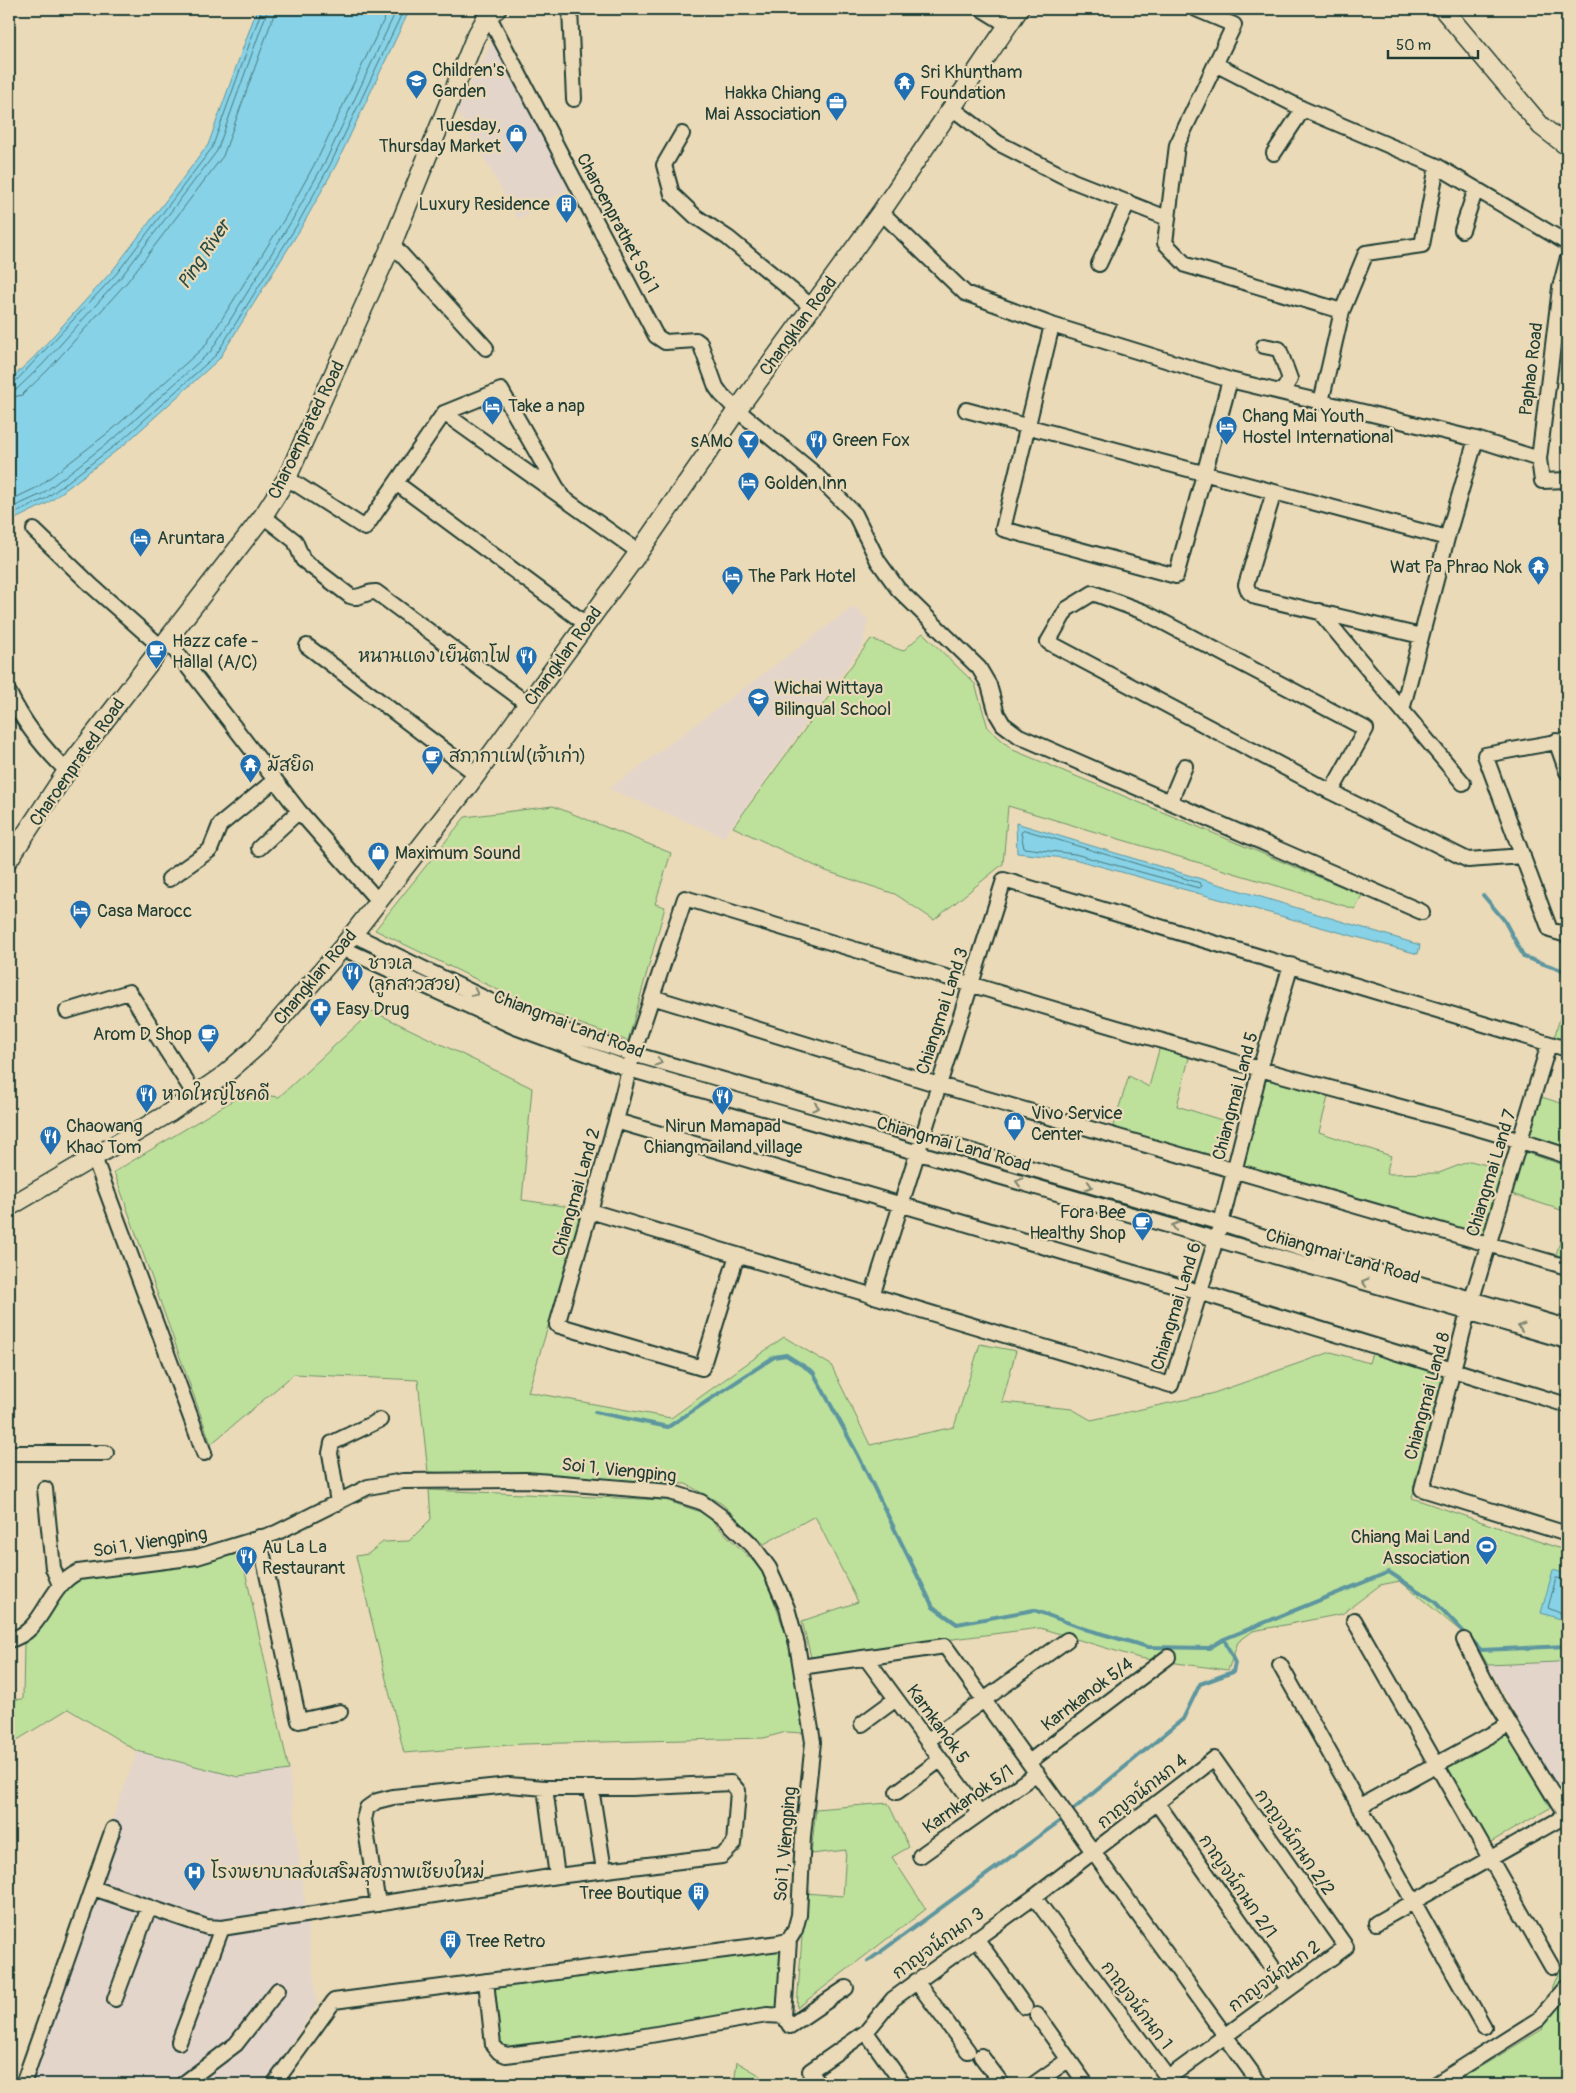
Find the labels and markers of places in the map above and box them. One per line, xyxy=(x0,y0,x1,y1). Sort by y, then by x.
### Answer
place label: Children's Garden xyxy=(432,59,504,103)
place label: Sri Khuntham Foundation xyxy=(920,61,1022,105)
school or university icon: Children's Garden xyxy=(404,68,428,99)
temple icon: Sri Khuntham Foundation xyxy=(892,70,916,101)
place label: Hakka Chiang Mai Association xyxy=(705,82,821,126)
office icon: Hakka Chiang Mai Association xyxy=(825,91,849,122)
place label: Tuesday, Thursday Market xyxy=(379,114,502,158)
shop icon: Tuesday, Thursday Market xyxy=(505,123,529,154)
building icon: Luxury Residence xyxy=(554,192,578,223)
place label: Luxury Residence xyxy=(418,193,550,216)
hotel icon: Take a nap xyxy=(480,394,504,425)
place label: Take a nap xyxy=(508,395,585,418)
place label: Chang Mai Youth Hostel International xyxy=(1242,405,1394,449)
hotel icon: Chang Mai Youth Hostel International xyxy=(1214,414,1238,445)
restaurant icon: Green Fox xyxy=(804,428,828,459)
bar icon: sAMo xyxy=(737,429,761,460)
place label: Green Fox xyxy=(832,429,910,452)
place label: sAMo xyxy=(691,430,733,453)
hotel icon: Golden Inn xyxy=(736,471,760,502)
place label: Golden Inn xyxy=(764,472,847,495)
hotel icon: Aruntara xyxy=(129,526,153,557)
place label: Aruntara xyxy=(157,527,225,550)
temple icon: Wat Pa Phrao Nok xyxy=(1526,555,1550,586)
place label: Wat Pa Phrao Nok xyxy=(1390,556,1522,579)
hotel icon: The Park Hotel xyxy=(720,564,744,595)
place label: The Park Hotel xyxy=(748,565,856,588)
place label: Hazz cafe - Hallal (A/C) xyxy=(172,630,259,674)
cafe icon: Hazz cafe - Hallal (A/C) xyxy=(144,639,168,670)
place label: หนานแดง เย็นตาโฟ xyxy=(358,643,511,668)
restaurant icon: หนานแดง เย็นตาโฟ xyxy=(515,644,539,675)
place label: Wichai Wittaya Bilingual School xyxy=(774,677,891,721)
school or university icon: Wichai Wittaya Bilingual School xyxy=(746,686,770,717)
cafe icon: สภากาแฟ(เจ้าเก่า) xyxy=(421,744,445,775)
place label: สภากาแฟ(เจ้าเก่า) xyxy=(449,744,586,768)
temple icon: มัสยิด xyxy=(239,753,263,784)
place label: มัสยิด xyxy=(267,754,314,777)
shop icon: Maximum Sound xyxy=(367,841,391,872)
place label: Maximum Sound xyxy=(395,842,521,865)
hotel icon: Casa Marocc xyxy=(69,899,93,930)
place label: Casa Marocc xyxy=(97,900,192,923)
place label: ชาวเล (ลูกสาวสวย) xyxy=(368,952,461,998)
restaurant icon: ชาวเล (ลูกสาวสวย) xyxy=(340,961,364,992)
pharmacy icon: Easy Drug xyxy=(308,997,332,1028)
place label: Easy Drug xyxy=(336,998,409,1021)
cafe icon: Arom D Shop xyxy=(196,1022,220,1053)
place label: Arom D Shop xyxy=(93,1023,192,1046)
place label: หาดใหญ่โชคดี xyxy=(162,1081,270,1106)
restaurant icon: หาดใหญ่โชคดี xyxy=(134,1082,158,1113)
restaurant icon: Nirun Mamapad Chiangmailand village xyxy=(711,1084,735,1115)
place label: Vivo Service Center xyxy=(1031,1102,1122,1146)
shop icon: Vivo Service Center xyxy=(1003,1111,1027,1142)
place label: Chaowang Khao Tom xyxy=(66,1115,143,1159)
place label: Nirun Mamapad Chiangmailand village xyxy=(644,1115,803,1159)
restaurant icon: Chaowang Khao Tom xyxy=(38,1124,62,1155)
place label: Fora Bee Healthy Shop xyxy=(1029,1201,1126,1245)
cafe icon: Fora Bee Healthy Shop xyxy=(1130,1210,1154,1241)
place label: Chiang Mai Land Association xyxy=(1351,1526,1470,1570)
sports icon: Chiang Mai Land Association xyxy=(1474,1535,1498,1566)
place label: Au La La Restaurant xyxy=(262,1536,346,1580)
restaurant icon: Au La La Restaurant xyxy=(234,1545,258,1576)
place label: โรงพยาบาลส่งเสริมสุขภาพเชียงใหม่ xyxy=(211,1859,485,1886)
hospital icon: โรงพยาบาลส่งเสริมสุขภาพเชียงใหม่ xyxy=(183,1860,207,1891)
building icon: Tree Boutique xyxy=(686,1881,710,1912)
place label: Tree Boutique xyxy=(579,1882,682,1905)
building icon: Tree Retro xyxy=(438,1929,462,1960)
place label: Tree Retro xyxy=(466,1930,546,1953)

